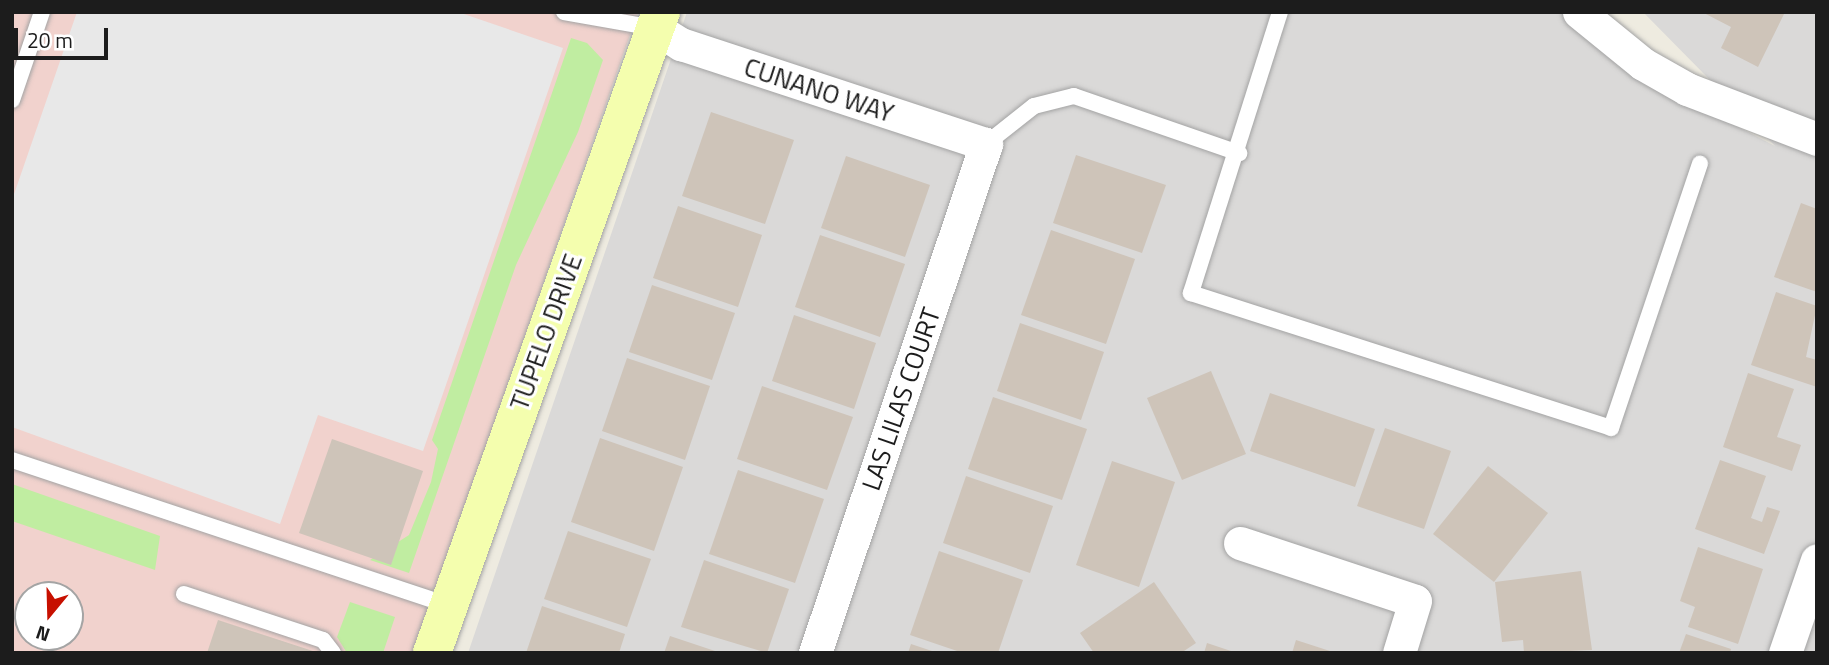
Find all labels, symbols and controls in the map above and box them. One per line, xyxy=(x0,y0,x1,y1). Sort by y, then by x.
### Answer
scale bar xyxy=(18,14,112,58)
text: 20 m xyxy=(27,24,73,56)
street label: CUNANO WAY xyxy=(740,51,898,129)
street label: TUPELO DRIVE xyxy=(503,250,589,414)
street label: LAS LILAS COURT xyxy=(855,304,947,494)
north arrow xyxy=(14,581,84,651)
text: N xyxy=(32,619,54,650)

